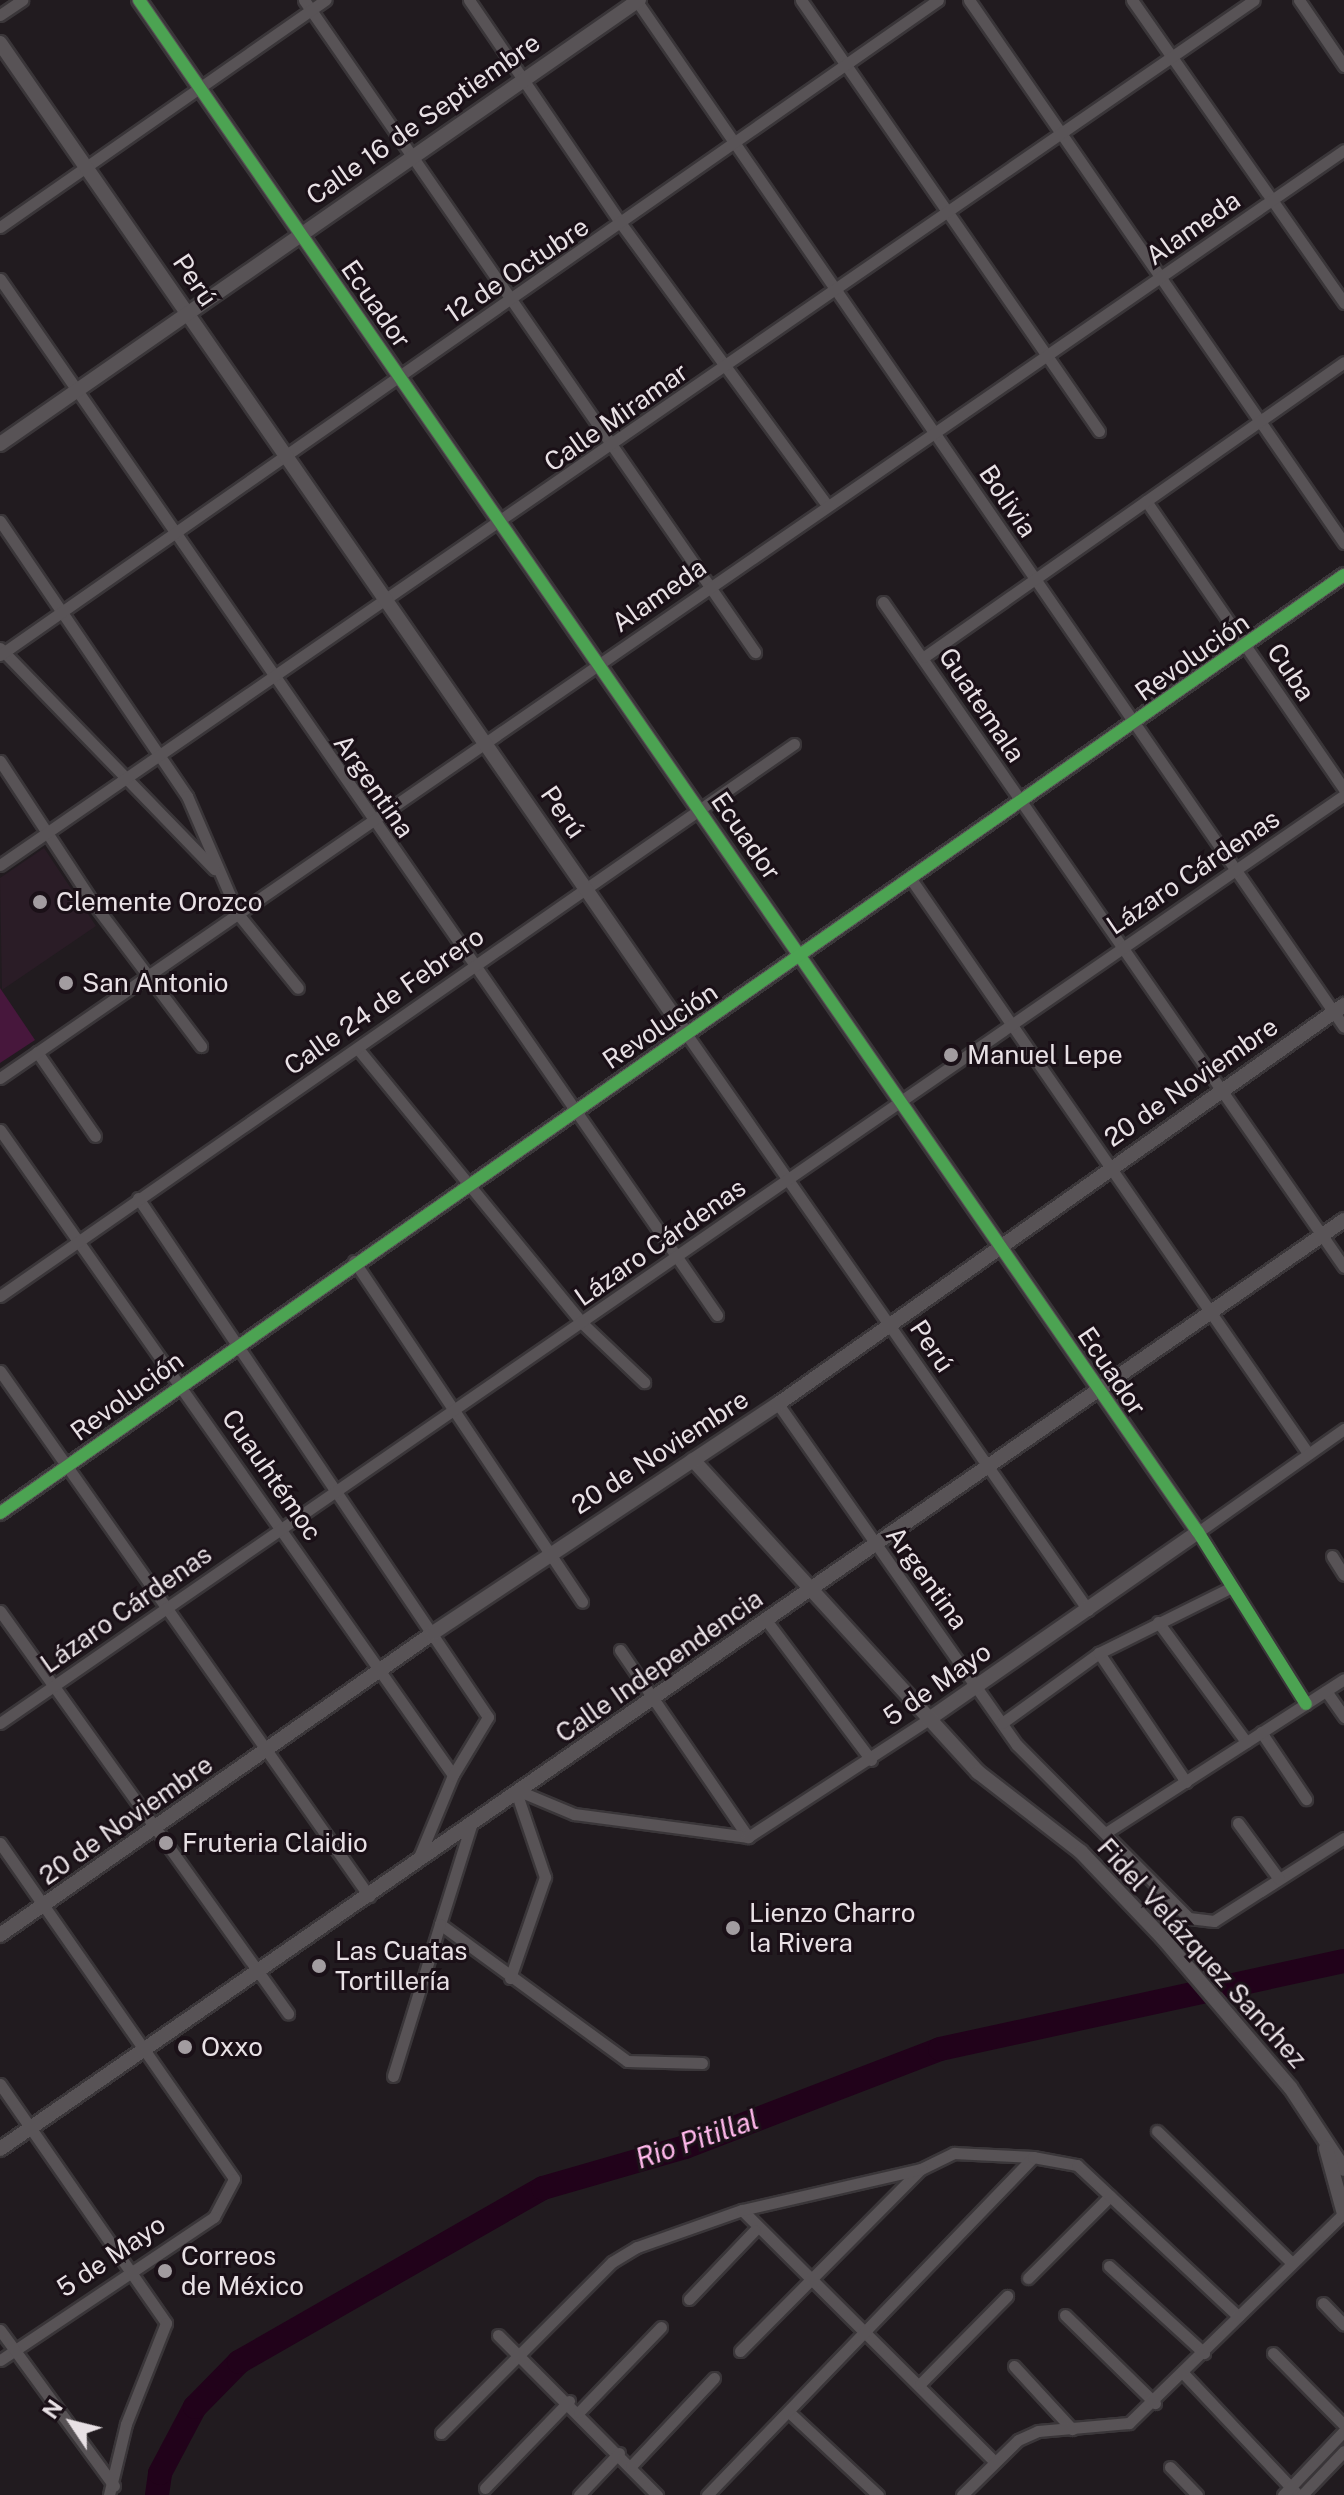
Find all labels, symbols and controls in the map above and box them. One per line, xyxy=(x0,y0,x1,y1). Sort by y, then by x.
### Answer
street label: Calle 16 de Septiembre xyxy=(300,26,546,212)
street label: Alameda xyxy=(1140,184,1246,272)
street label: 12 de Octubre xyxy=(439,210,595,330)
street label: Perú xyxy=(166,248,224,312)
street label: Ecuador xyxy=(335,254,417,354)
street label: Calle Miramar xyxy=(538,356,694,478)
street label: Bolivia xyxy=(973,459,1043,543)
street label: Alameda xyxy=(606,551,712,639)
street label: Revolución xyxy=(1129,606,1255,708)
street label: Cuba xyxy=(1260,637,1322,707)
street label: Guatemala xyxy=(932,642,1032,768)
street label: Argentina xyxy=(327,728,421,844)
street label: Perú xyxy=(534,780,592,844)
street label: Ecuador xyxy=(705,786,787,886)
street label: Lázaro Cárdenas xyxy=(1101,803,1285,941)
place label: Clemente Orozco xyxy=(56,886,263,918)
marker: Clemente Orozco xyxy=(31,893,49,911)
street label: Calle 24 de Febrero xyxy=(278,920,490,1082)
place label: San Antonio xyxy=(82,967,229,999)
marker: San Antonio xyxy=(57,974,75,992)
street label: Revolución xyxy=(597,976,723,1076)
street label: 20 de Noviembre xyxy=(1098,1010,1284,1154)
place label: Manuel Lepe xyxy=(967,1039,1123,1071)
marker: Manuel Lepe xyxy=(942,1046,960,1064)
street label: Lázaro Cárdenas xyxy=(568,1171,752,1313)
street label: Perú xyxy=(903,1314,961,1378)
street label: Ecuador xyxy=(1071,1321,1153,1421)
street label: Revolución xyxy=(65,1345,189,1447)
street label: 20 de Noviembre xyxy=(565,1383,755,1521)
street label: Cuauhtémoc xyxy=(215,1403,329,1547)
street label: Argentina xyxy=(879,1521,975,1635)
street label: Lázaro Cárdenas xyxy=(34,1538,218,1680)
street label: Calle Independencia xyxy=(549,1583,769,1749)
street label: 5 de Mayo xyxy=(877,1635,997,1733)
street label: 20 de Noviembre xyxy=(33,1748,219,1892)
place label: Fruteria Claidio xyxy=(182,1827,368,1859)
street label: Fidel Velázquez Sanchez xyxy=(1091,1832,1313,2074)
marker: Fruteria Claidio xyxy=(157,1834,175,1852)
place label: Lienzo Charro la Rivera xyxy=(749,1897,916,1958)
marker: Lienzo Charro la Rivera xyxy=(724,1919,742,1937)
place label: Las Cuatas Tortillería xyxy=(335,1935,468,1996)
marker: Las Cuatas Tortillería xyxy=(310,1957,328,1975)
place label: Oxxo xyxy=(201,2031,263,2063)
marker: Oxxo xyxy=(176,2038,194,2056)
water label: Rio Pitillal xyxy=(631,2102,763,2176)
street label: 5 de Mayo xyxy=(51,2208,171,2304)
place label: Correos de México xyxy=(181,2240,304,2302)
marker: Correos de México xyxy=(156,2262,174,2280)
north arrow xyxy=(32,2383,112,2463)
text: N xyxy=(37,2395,68,2424)

